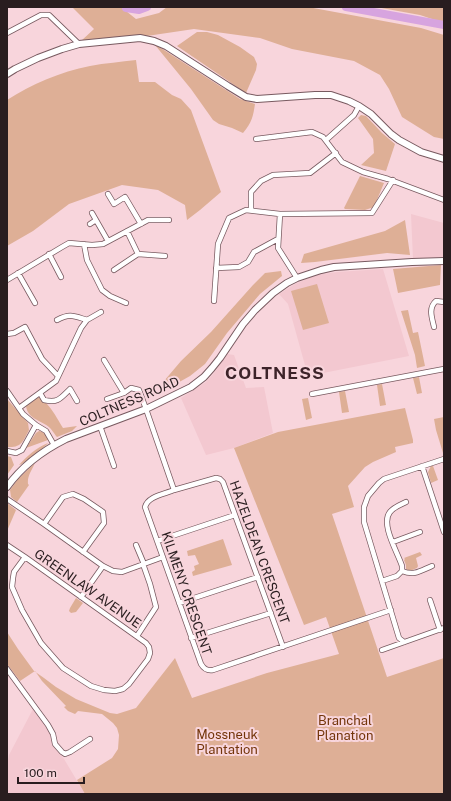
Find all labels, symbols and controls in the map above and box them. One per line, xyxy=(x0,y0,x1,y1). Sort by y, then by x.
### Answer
district label: COLTNESS xyxy=(225,363,325,383)
street label: COLTNESS ROAD xyxy=(77,374,181,429)
street label: HAZELDEAN CRESCENT xyxy=(227,478,293,626)
street label: KILMENY CRESCENT xyxy=(158,530,215,657)
street label: GREENLAW AVENUE xyxy=(31,546,144,631)
park label: Branchal Planation xyxy=(317,713,373,743)
park label: Mossneuk Plantation xyxy=(196,727,258,757)
scale bar xyxy=(18,759,84,785)
text: 100 m xyxy=(24,766,57,780)

